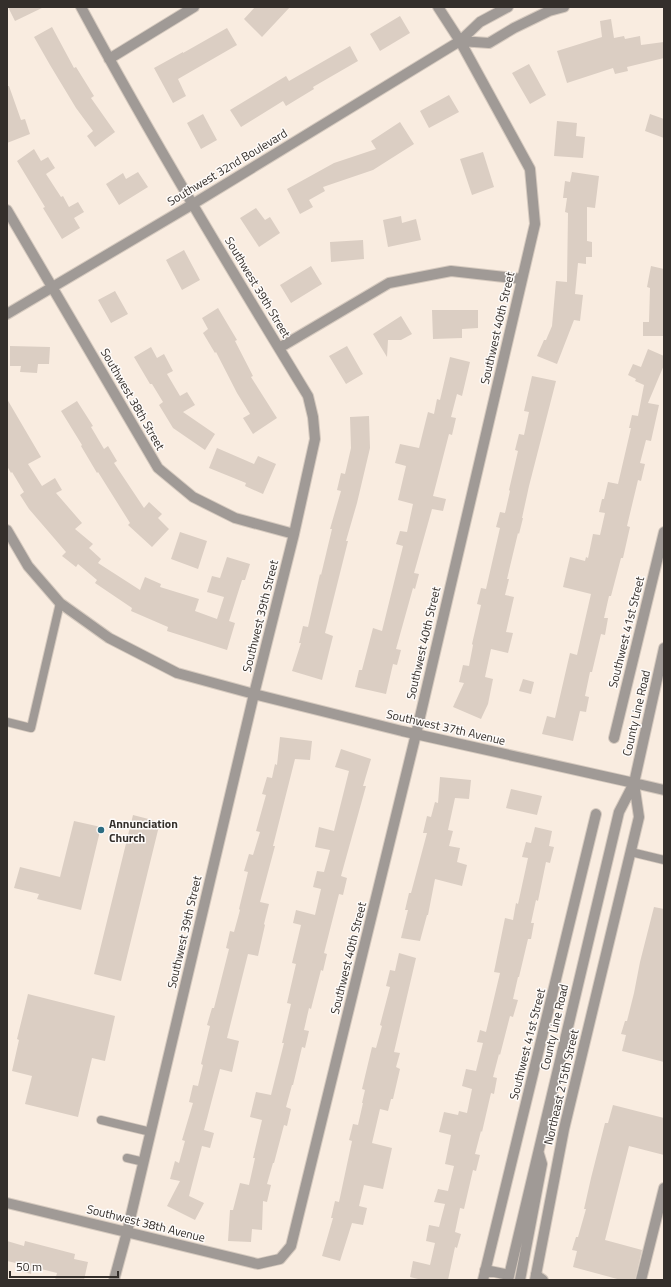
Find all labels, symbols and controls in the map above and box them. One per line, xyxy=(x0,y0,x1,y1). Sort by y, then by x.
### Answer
street label: Southwest 32nd Boulevard xyxy=(163,124,291,210)
street label: Southwest 39th Street xyxy=(220,233,296,342)
street label: Southwest 40th Street xyxy=(475,269,519,386)
street label: Southwest 38th Street xyxy=(96,344,170,454)
street label: Southwest 39th Street xyxy=(237,557,283,674)
street label: Southwest 41st Street xyxy=(603,574,649,690)
street label: Southwest 40th Street xyxy=(401,584,445,701)
street label: County Line Road xyxy=(617,668,655,758)
street label: Southwest 37th Avenue xyxy=(385,704,507,750)
place label: Annunciation Church xyxy=(109,814,178,847)
marker: Annunciation Church xyxy=(96,825,106,835)
street label: Southwest 39th Street xyxy=(162,873,206,990)
street label: Southwest 40th Street xyxy=(325,899,371,1016)
street label: County Line Road xyxy=(535,982,573,1072)
street label: Southwest 41st Street xyxy=(504,986,550,1102)
street label: Northeast 215th Street xyxy=(538,1027,584,1147)
street label: Southwest 38th Avenue xyxy=(85,1199,207,1247)
scale bar xyxy=(10,1253,118,1279)
text: 50 m xyxy=(16,1257,42,1276)

